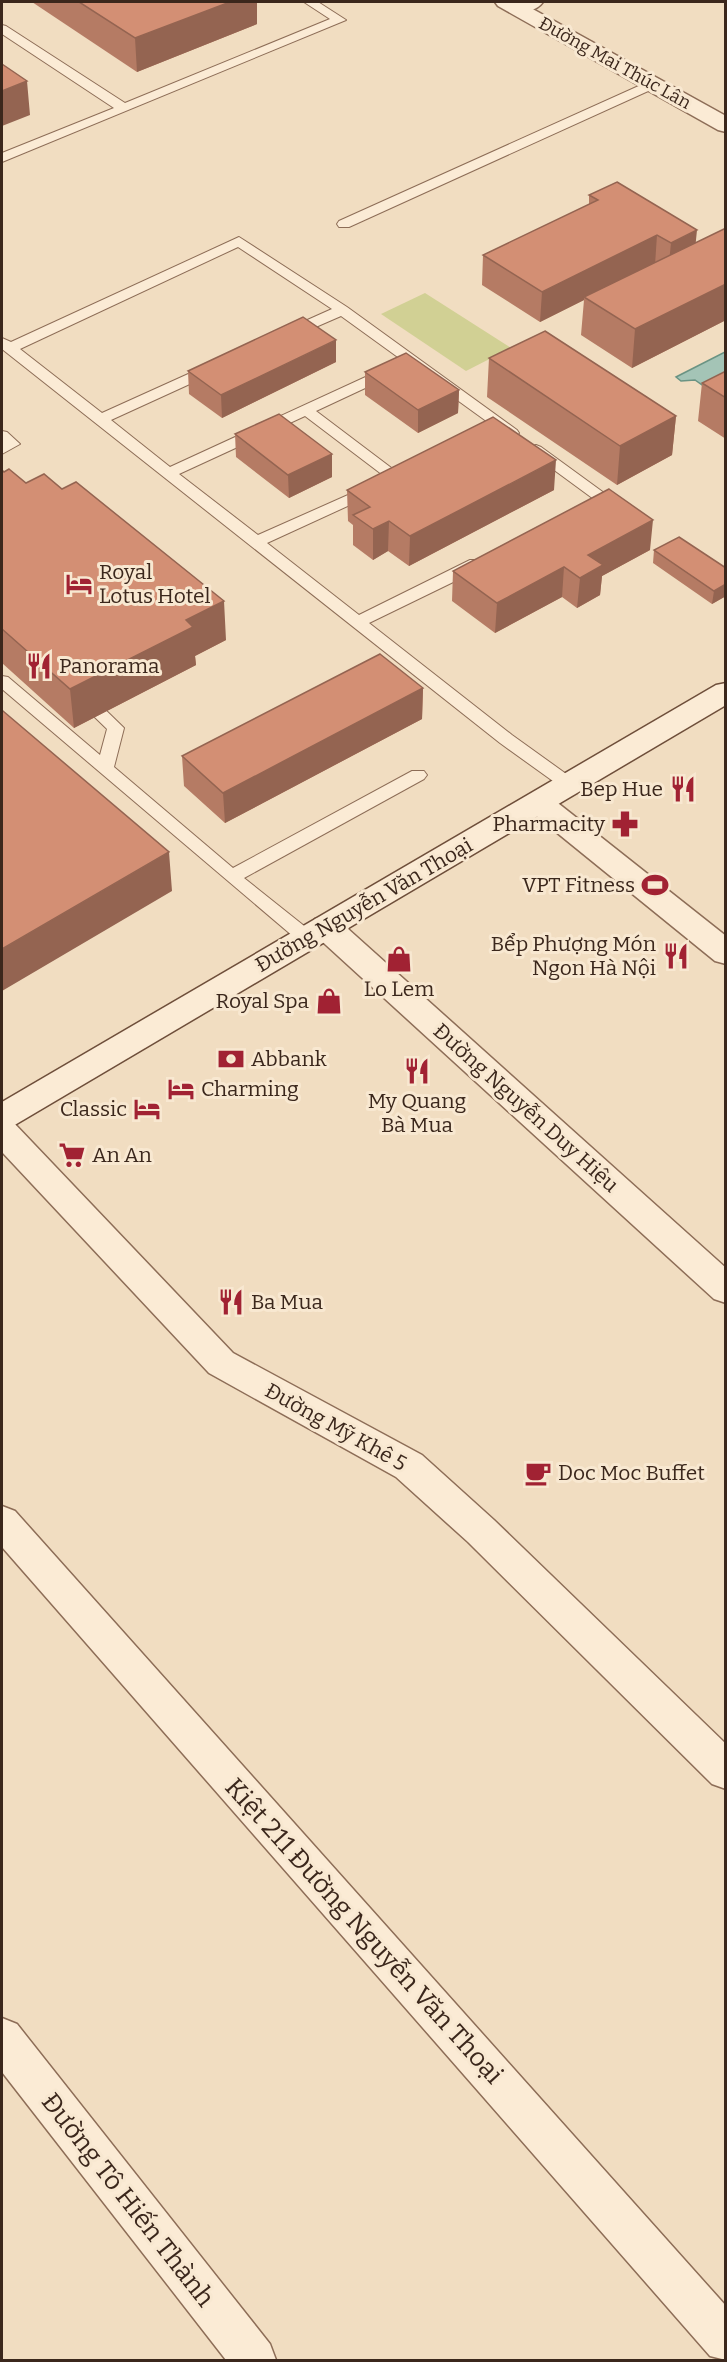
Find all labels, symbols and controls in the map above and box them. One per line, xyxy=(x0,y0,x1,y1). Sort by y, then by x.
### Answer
street label: Đường Mai Thúc Lân xyxy=(535,12,695,114)
place label: Royal Lotus Hotel xyxy=(99,559,211,609)
hotel icon: Royal Lotus Hotel xyxy=(64,569,94,599)
restaurant icon: Panorama xyxy=(24,651,54,681)
place label: Panorama xyxy=(59,653,160,679)
restaurant icon: Bep Hue xyxy=(668,774,698,804)
place label: Bep Hue xyxy=(580,776,663,802)
pharmacy icon: Pharmacity xyxy=(610,809,640,839)
place label: Pharmacity xyxy=(492,811,606,837)
street label: Đường Nguyễn Văn Thoại xyxy=(251,832,477,978)
sports icon: VPT Fitness xyxy=(640,870,670,900)
place label: VPT Fitness xyxy=(522,872,635,898)
place label: Bểp Phượng Món Ngon Hà Nội xyxy=(491,931,656,981)
restaurant icon: Bểp Phượng Món Ngon Hà Nội xyxy=(661,941,691,971)
shop icon: Lo Lem xyxy=(384,944,414,974)
place label: Lo Lem xyxy=(364,976,434,1002)
shop icon: Royal Spa xyxy=(314,986,344,1016)
place label: Royal Spa xyxy=(216,988,310,1014)
street label: Đường Nguyễn Duy Hiệu xyxy=(428,1018,624,1198)
bank icon: Abbank xyxy=(216,1044,246,1074)
place label: Abbank xyxy=(251,1046,327,1072)
restaurant icon: My Quang Bà Mua xyxy=(402,1056,432,1086)
hotel icon: Charming xyxy=(166,1074,196,1104)
place label: Charming xyxy=(201,1076,299,1102)
place label: My Quang Bà Mua xyxy=(368,1088,467,1138)
hotel icon: Classic xyxy=(132,1094,162,1124)
place label: Classic xyxy=(60,1096,127,1122)
supermarket icon: An An xyxy=(57,1140,87,1170)
place label: An An xyxy=(92,1142,152,1168)
restaurant icon: Ba Mua xyxy=(216,1287,246,1317)
place label: Ba Mua xyxy=(251,1289,323,1315)
street label: Đường Mỹ Khê 5 xyxy=(261,1377,411,1477)
cafe icon: Doc Moc Buffet xyxy=(523,1458,553,1488)
place label: Doc Moc Buffet xyxy=(558,1460,705,1486)
street label: Kiệt 211 Đường Nguyễn Văn Thoại xyxy=(219,1772,510,2090)
street label: Đường Tô Hiến Thành xyxy=(35,2087,221,2313)

